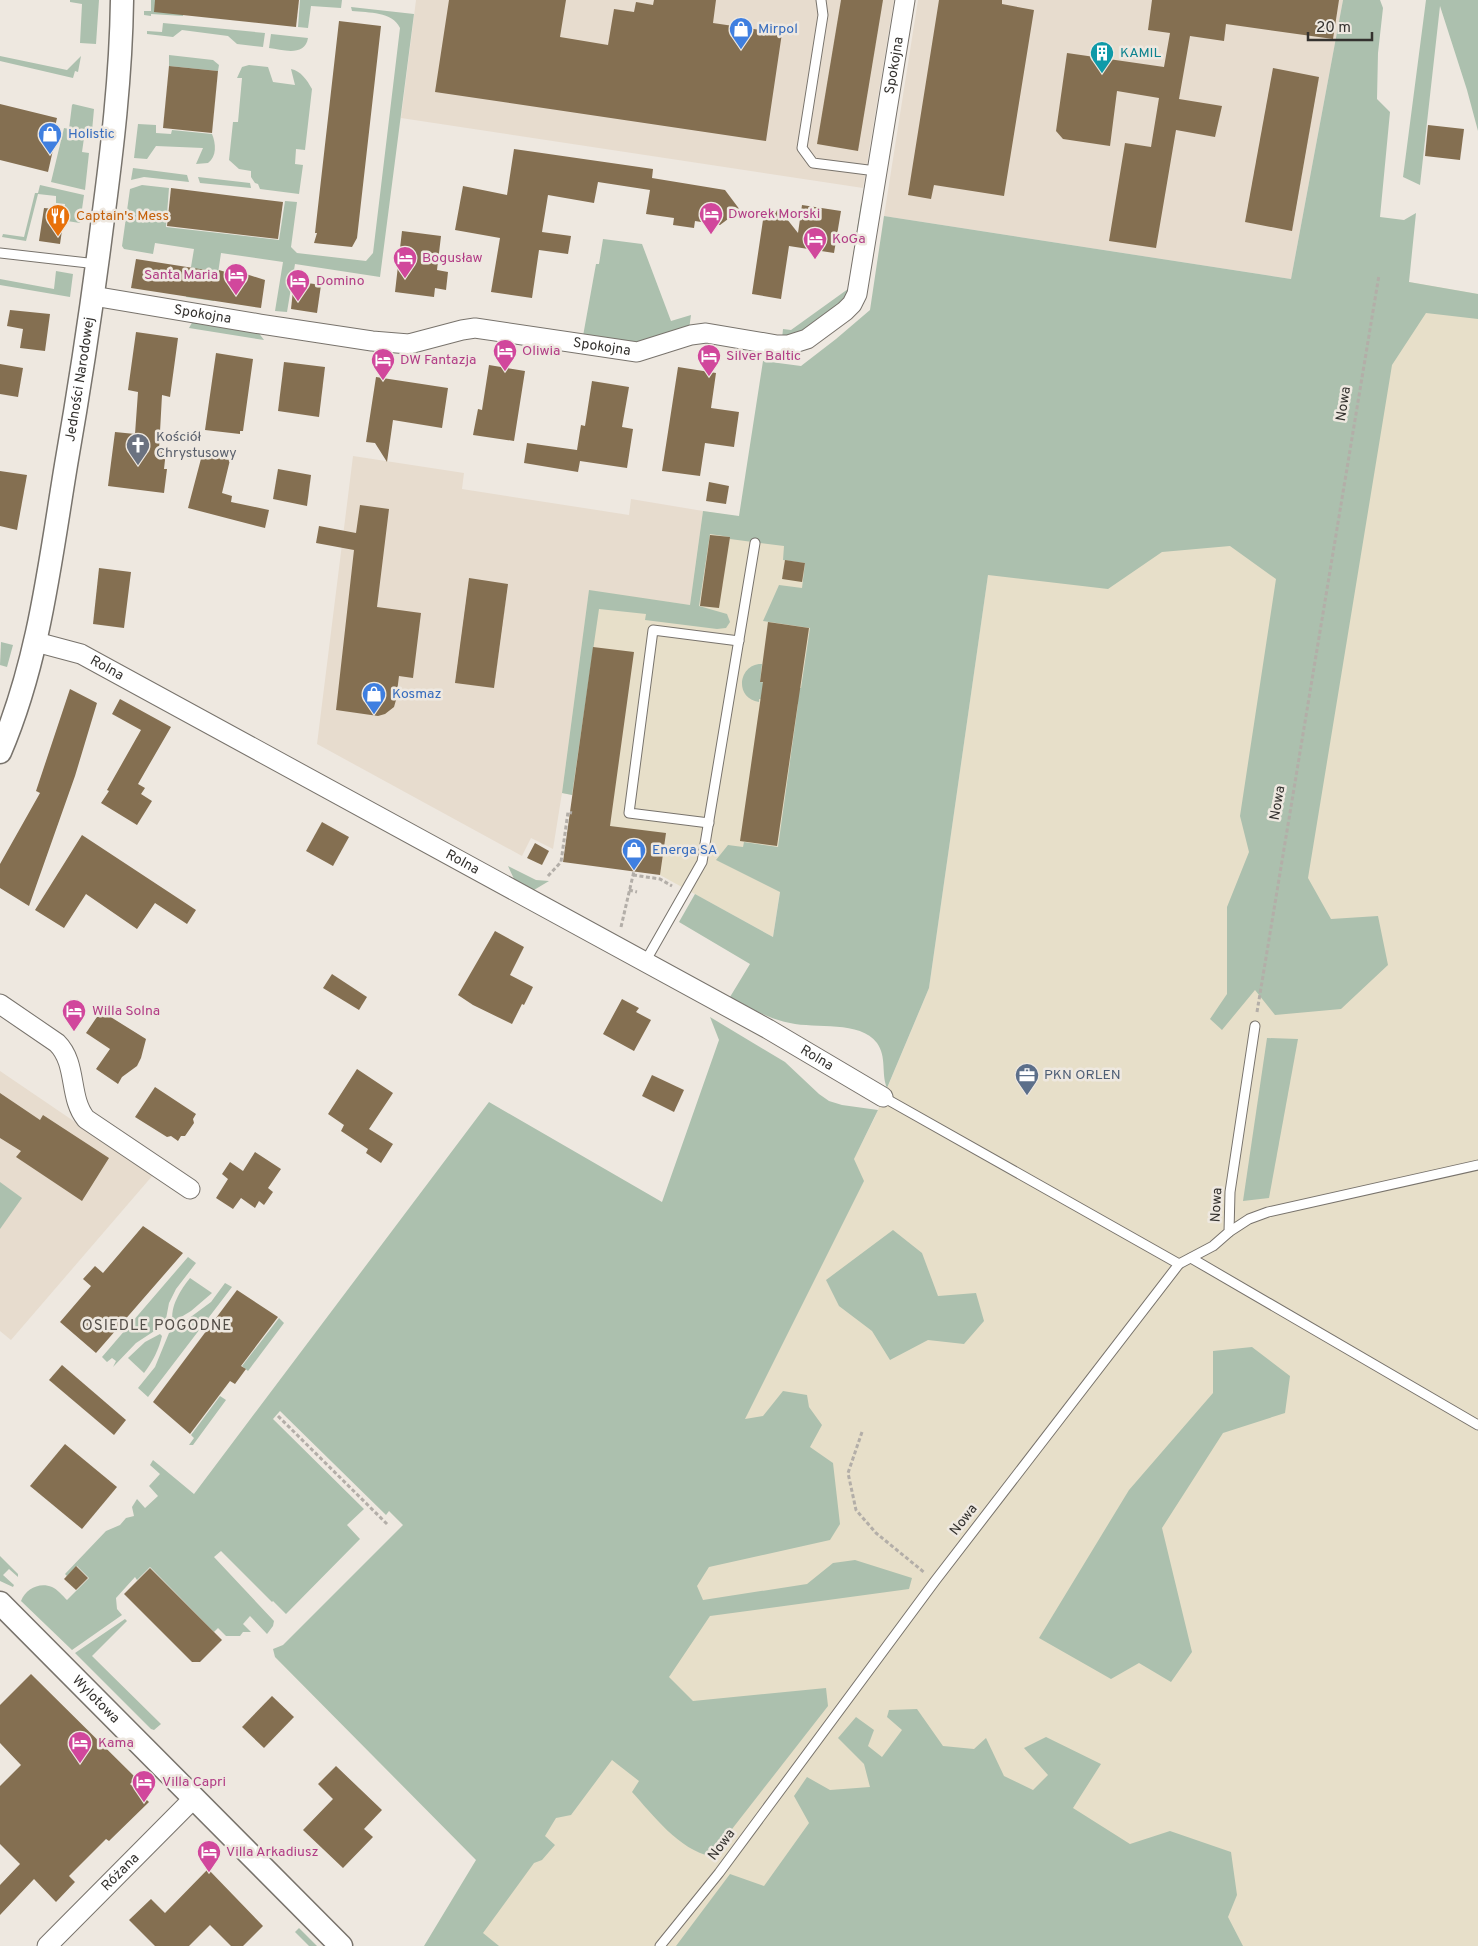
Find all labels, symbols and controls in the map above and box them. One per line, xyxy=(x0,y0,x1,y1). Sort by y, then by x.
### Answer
scale bar xyxy=(1308,10,1372,42)
shop icon: Mirpol xyxy=(728,16,754,50)
text: 20 m xyxy=(1316,19,1351,38)
place label: Mirpol xyxy=(758,21,798,38)
street label: Spokojna xyxy=(881,35,907,95)
building icon: KAMIL xyxy=(1089,40,1115,74)
place label: KAMIL xyxy=(1120,45,1162,62)
shop icon: Holistic xyxy=(37,121,63,155)
place label: Holistic xyxy=(68,126,115,143)
hotel icon: Dworek Morski xyxy=(698,201,724,235)
restaurant icon: Captain's Mess xyxy=(45,203,71,237)
place label: Dworek Morski xyxy=(728,206,820,223)
place label: Captain's Mess xyxy=(76,208,169,225)
hotel icon: KoGa xyxy=(802,226,828,260)
place label: KoGa xyxy=(832,231,866,248)
hotel icon: Bogusław xyxy=(392,245,418,279)
place label: Bogusław xyxy=(422,250,483,267)
hotel icon: Santa Maria xyxy=(223,262,249,296)
place label: Santa Maria xyxy=(144,267,218,284)
hotel icon: Domino xyxy=(285,268,311,302)
place label: Domino xyxy=(316,273,365,290)
street label: Spokojna xyxy=(172,301,233,328)
street label: Jedności Narodowej xyxy=(62,316,98,443)
street label: Spokojna xyxy=(572,334,632,359)
hotel icon: Oliwia xyxy=(492,338,518,372)
place label: Oliwia xyxy=(522,343,560,360)
hotel icon: Silver Baltic xyxy=(696,343,722,377)
hotel icon: DW Fantazja xyxy=(370,347,396,381)
place label: Silver Baltic xyxy=(726,348,801,365)
place label: DW Fantazja xyxy=(400,352,476,369)
street label: Nowa xyxy=(1333,385,1355,423)
place label: Kościół Chrystusowy xyxy=(156,429,237,462)
church icon: Kościół Chrystusowy xyxy=(125,432,151,466)
street label: Rolna xyxy=(87,652,127,684)
shop icon: Kosmaz xyxy=(361,681,387,715)
place label: Kosmaz xyxy=(392,686,442,703)
street label: Nowa xyxy=(1267,784,1289,822)
shop icon: Energa SA xyxy=(621,837,647,871)
place label: Energa SA xyxy=(652,842,717,859)
street label: Rolna xyxy=(443,846,482,878)
hotel icon: Willa Solna xyxy=(61,998,87,1032)
place label: Willa Solna xyxy=(92,1003,160,1020)
street label: Rolna xyxy=(797,1041,837,1074)
office icon: PKN ORLEN xyxy=(1014,1062,1040,1096)
place label: PKN ORLEN xyxy=(1044,1067,1121,1084)
street label: Nowa xyxy=(1208,1187,1226,1223)
district label: OSIEDLE POGODNE xyxy=(82,1317,232,1336)
street label: Nowa xyxy=(947,1501,981,1539)
street label: Wylotowa xyxy=(69,1672,123,1727)
hotel icon: Kama xyxy=(67,1730,93,1764)
place label: Kama xyxy=(98,1735,134,1752)
hotel icon: Villa Capri xyxy=(131,1769,157,1803)
place label: Villa Capri xyxy=(162,1774,226,1791)
street label: Nowa xyxy=(705,1826,739,1864)
hotel icon: Villa Arkadiusz xyxy=(196,1839,222,1873)
place label: Villa Arkadiusz xyxy=(226,1844,318,1861)
street label: Różana xyxy=(98,1850,143,1895)

